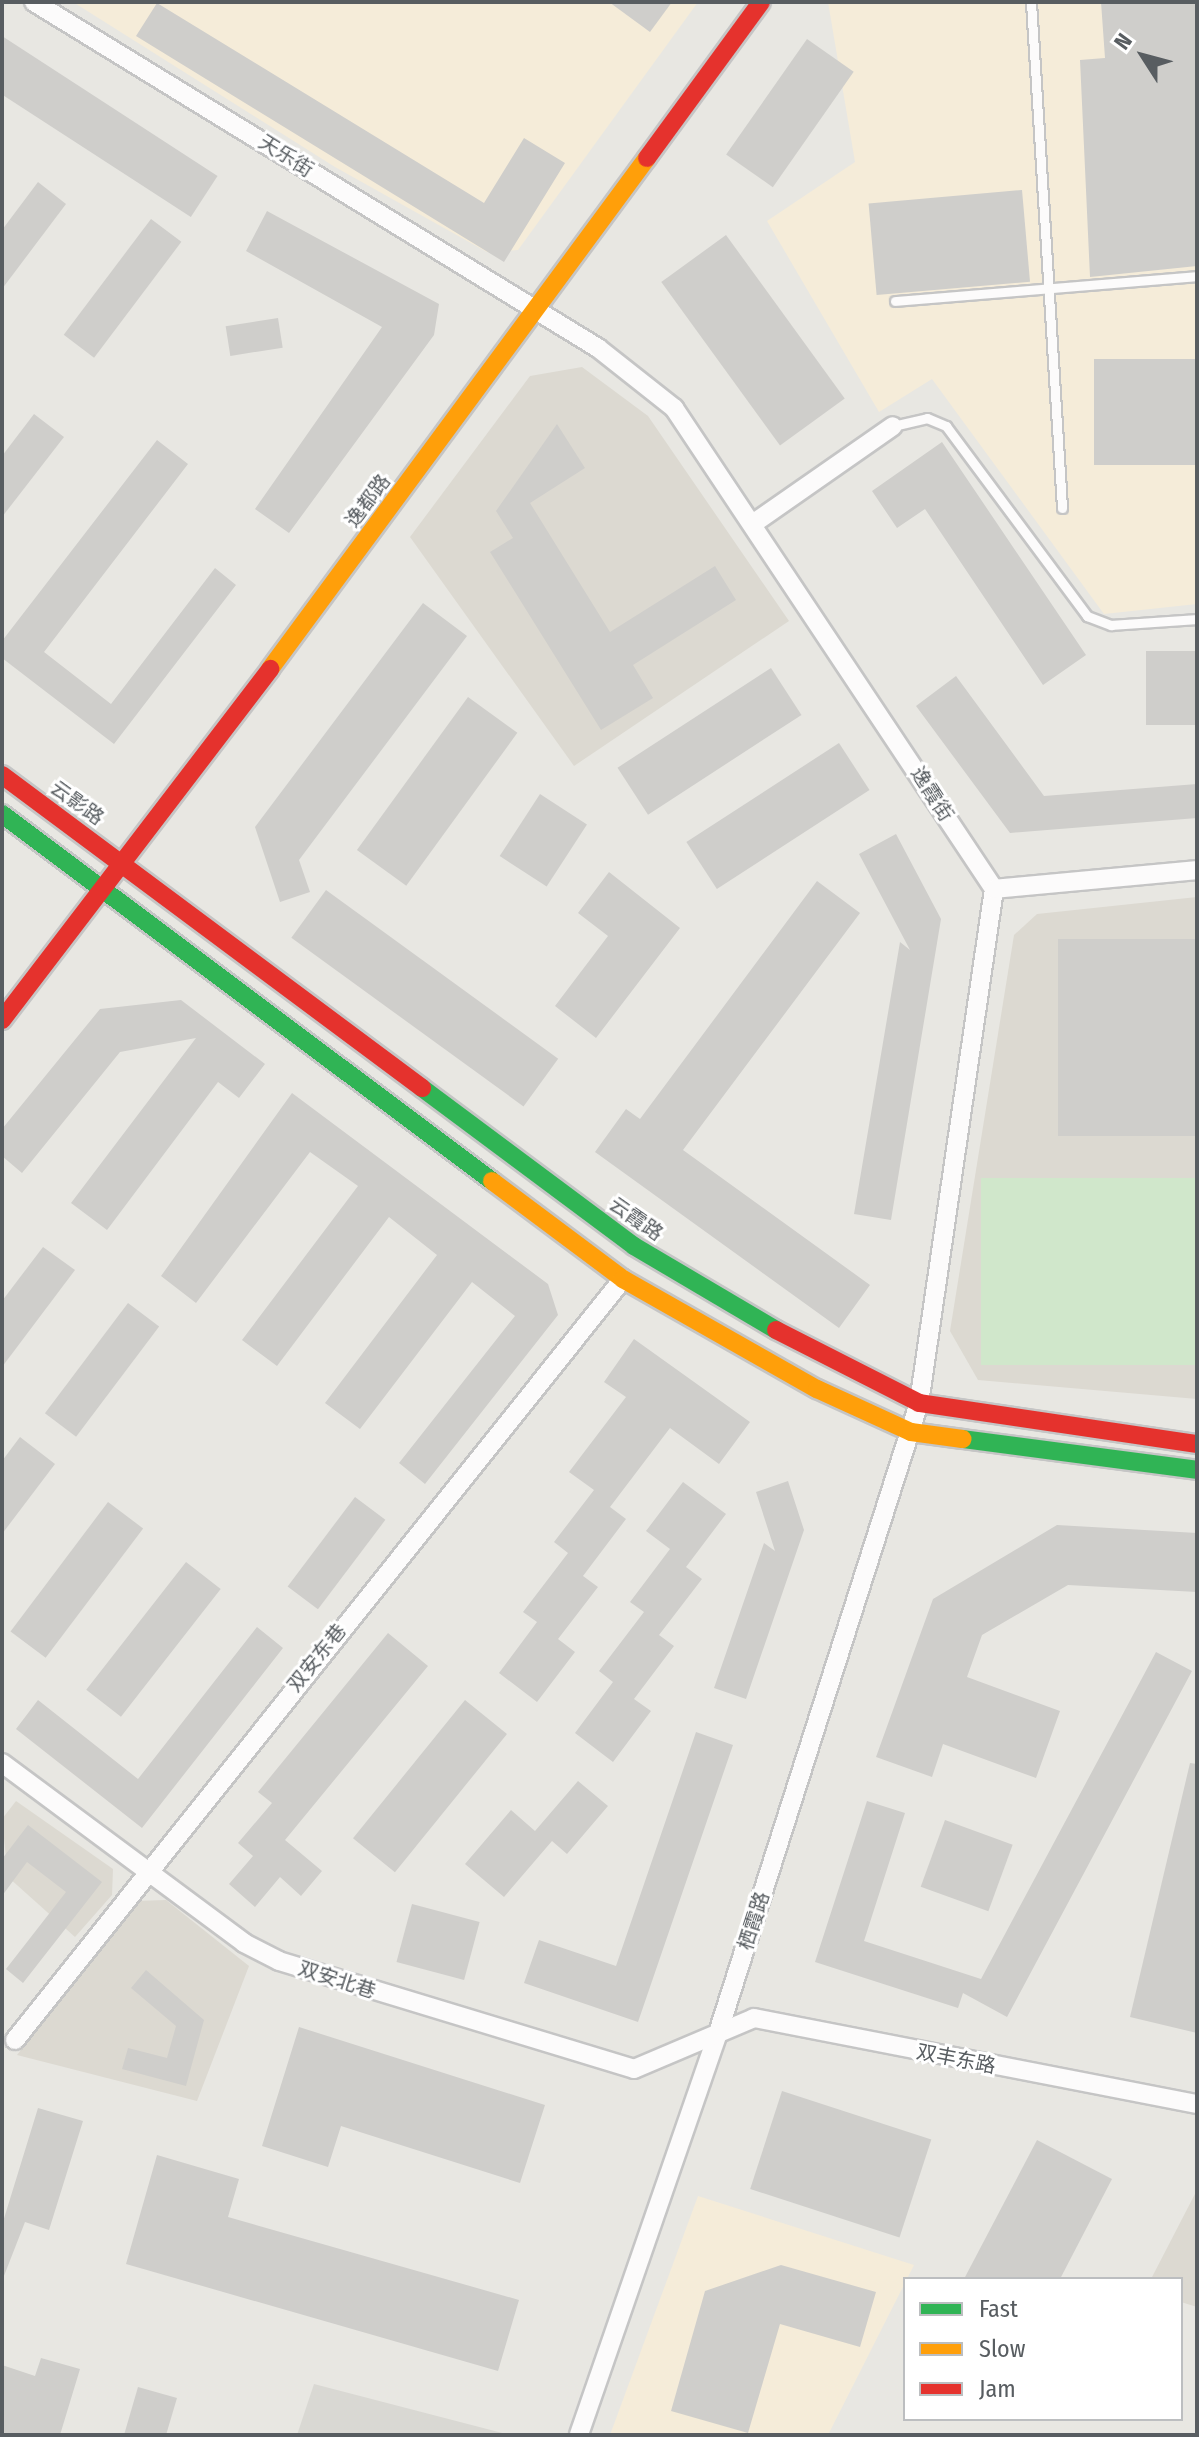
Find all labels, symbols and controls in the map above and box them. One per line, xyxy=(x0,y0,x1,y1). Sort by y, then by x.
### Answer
north arrow xyxy=(1103,16,1183,96)
text: N xyxy=(1108,28,1138,55)
street label: 天乐街 xyxy=(254,130,318,182)
street label: 逸都路 xyxy=(340,470,396,532)
street label: 逸霞街 xyxy=(906,762,958,826)
street label: 云影路 xyxy=(46,776,108,830)
street label: 云霞路 xyxy=(605,1192,667,1246)
street label: 双安东巷 xyxy=(283,1619,351,1697)
street label: 栖霞路 xyxy=(733,1889,775,1953)
street label: 双安北巷 xyxy=(295,1956,379,2004)
street label: 双丰东路 xyxy=(914,2040,998,2078)
legend xyxy=(903,2277,1183,2421)
text: Fast xyxy=(979,2295,1018,2323)
text: Slow xyxy=(979,2335,1025,2363)
text: Jam xyxy=(979,2375,1016,2403)

